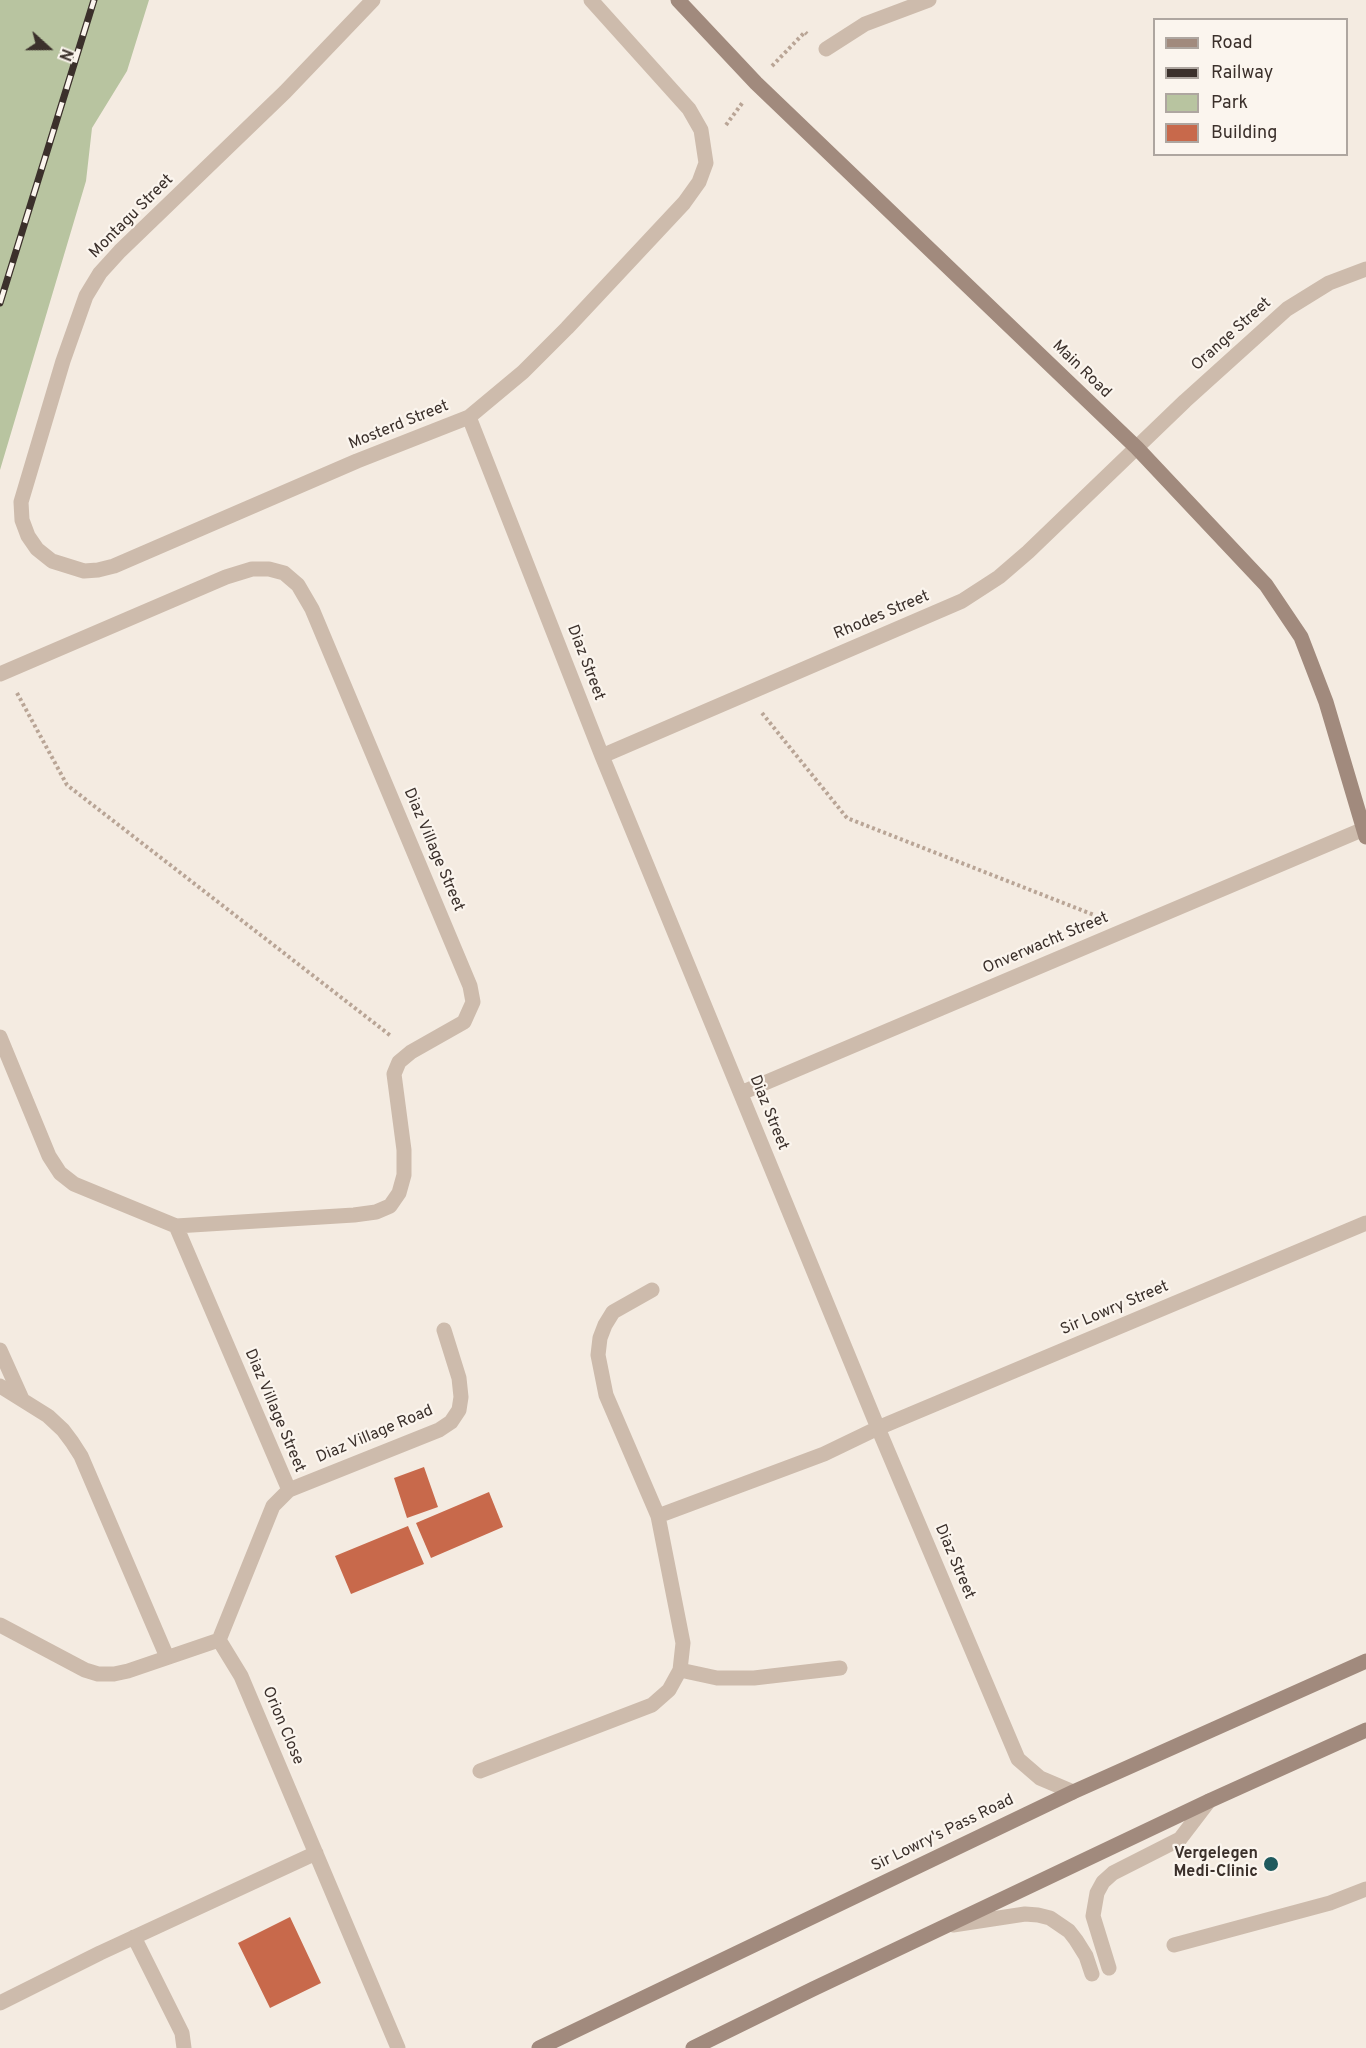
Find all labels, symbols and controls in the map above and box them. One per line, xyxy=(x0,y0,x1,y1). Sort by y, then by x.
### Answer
north arrow xyxy=(18,18,78,78)
legend xyxy=(1153,18,1348,156)
text: Road xyxy=(1211,32,1253,55)
text: N xyxy=(53,45,76,63)
text: Railway xyxy=(1211,62,1273,85)
text: Park xyxy=(1211,92,1248,115)
text: Building xyxy=(1211,122,1277,145)
street label: Montagu Street xyxy=(86,171,178,263)
street label: Orange Street xyxy=(1188,294,1276,376)
street label: Main Road xyxy=(1047,337,1115,403)
street label: Mosterd Street xyxy=(346,397,452,455)
street label: Rhodes Street xyxy=(831,587,933,645)
street label: Diaz Street xyxy=(562,623,608,703)
street label: Diaz Village Street xyxy=(398,785,468,915)
street label: Onverwacht Street xyxy=(980,909,1112,979)
street label: Diaz Street xyxy=(744,1073,792,1153)
street label: Sir Lowry Street xyxy=(1058,1278,1172,1340)
street label: Diaz Village Street xyxy=(239,1346,309,1476)
street label: Diaz Village Road xyxy=(314,1402,436,1468)
street label: Diaz Street xyxy=(930,1522,978,1602)
street label: Orion Close xyxy=(257,1684,307,1768)
street label: Sir Lowry's Pass Road xyxy=(869,1791,1017,1877)
place label: Vergelegen Medi-Clinic xyxy=(1173,1845,1258,1883)
marker: Vergelegen Medi-Clinic xyxy=(1262,1855,1280,1873)

